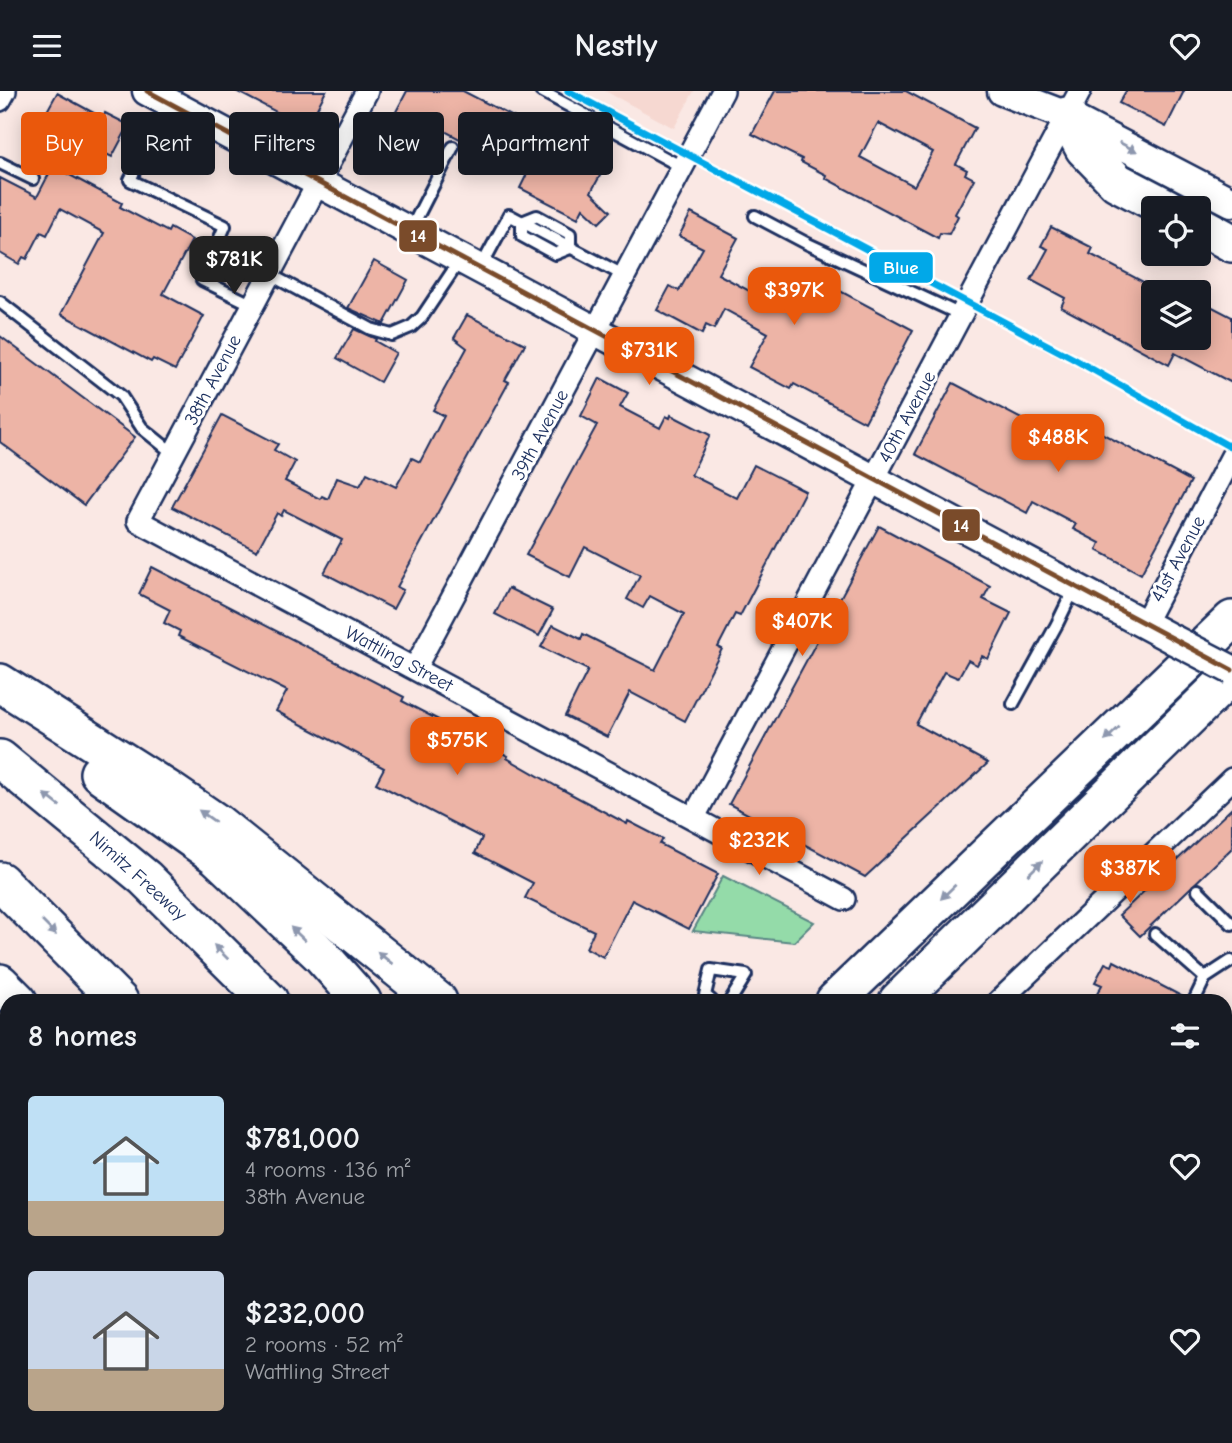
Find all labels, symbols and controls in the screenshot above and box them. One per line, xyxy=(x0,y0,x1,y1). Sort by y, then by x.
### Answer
icon: menu xyxy=(28,27,66,65)
text: Nestly xyxy=(575,27,657,64)
icon: heart xyxy=(1166,27,1204,65)
chip: Buy xyxy=(21,112,107,175)
chip: Rent xyxy=(121,112,215,175)
chip: Filters xyxy=(229,112,339,175)
chip: New xyxy=(353,112,444,175)
chip: Apartment xyxy=(458,112,613,175)
one-way arrow xyxy=(1118,141,1138,153)
map controls xyxy=(1141,196,1211,350)
button: locate xyxy=(1141,196,1211,266)
line badge: 14 xyxy=(398,219,438,253)
text: 14 xyxy=(410,225,426,247)
pin: $781K xyxy=(185,237,283,296)
text: $781K xyxy=(205,245,263,272)
line badge: Blue xyxy=(868,251,934,284)
text: Blue xyxy=(883,257,919,279)
pin: $397K xyxy=(745,267,843,327)
text: $397K xyxy=(764,276,824,303)
button: layers xyxy=(1141,280,1211,350)
pin: $731K xyxy=(600,327,698,387)
street label: 38th Avenue xyxy=(180,331,246,429)
text: $731K xyxy=(620,336,678,363)
street label: 40th Avenue xyxy=(874,367,940,467)
street label: 39th Avenue xyxy=(507,386,573,484)
pin: $488K xyxy=(1009,415,1107,474)
text: $488K xyxy=(1027,423,1089,450)
line badge: 14 xyxy=(941,508,981,542)
street label: 41st Avenue xyxy=(1146,512,1210,606)
text: 14 xyxy=(953,515,969,537)
pin: $407K xyxy=(753,599,851,658)
text: $407K xyxy=(771,607,833,634)
street label: Wattling Street xyxy=(341,621,457,697)
pin: $575K xyxy=(408,717,506,777)
text: $575K xyxy=(426,726,488,753)
one-way arrow xyxy=(1104,726,1121,742)
one-way arrow xyxy=(43,793,61,808)
one-way arrow xyxy=(198,810,216,824)
pin: $232K xyxy=(710,817,808,877)
text: $232K xyxy=(728,826,790,853)
street label: Nimitz Freeway xyxy=(85,827,192,926)
pin: $387K xyxy=(1081,845,1179,905)
text: $387K xyxy=(1100,854,1160,881)
one-way arrow xyxy=(1026,859,1043,876)
one-way arrow xyxy=(940,884,957,900)
one-way arrow xyxy=(41,920,58,937)
one-way arrow xyxy=(290,926,307,942)
one-way arrow xyxy=(212,944,229,961)
one-way arrow xyxy=(377,951,394,966)
icon: filters xyxy=(1166,1017,1204,1055)
text: 8 homes xyxy=(28,1019,137,1054)
text: $781,000 xyxy=(245,1121,360,1156)
icon: home xyxy=(84,1124,168,1208)
icon: heart xyxy=(1166,1147,1204,1185)
text: 4 rooms · 136 m² xyxy=(245,1156,411,1183)
text: 38th Avenue xyxy=(245,1183,365,1210)
text: $232,000 xyxy=(245,1296,365,1331)
icon: home xyxy=(84,1299,168,1383)
icon: heart xyxy=(1166,1322,1204,1360)
text: 2 rooms · 52 m² xyxy=(245,1331,403,1358)
text: Wattling Street xyxy=(245,1358,389,1385)

